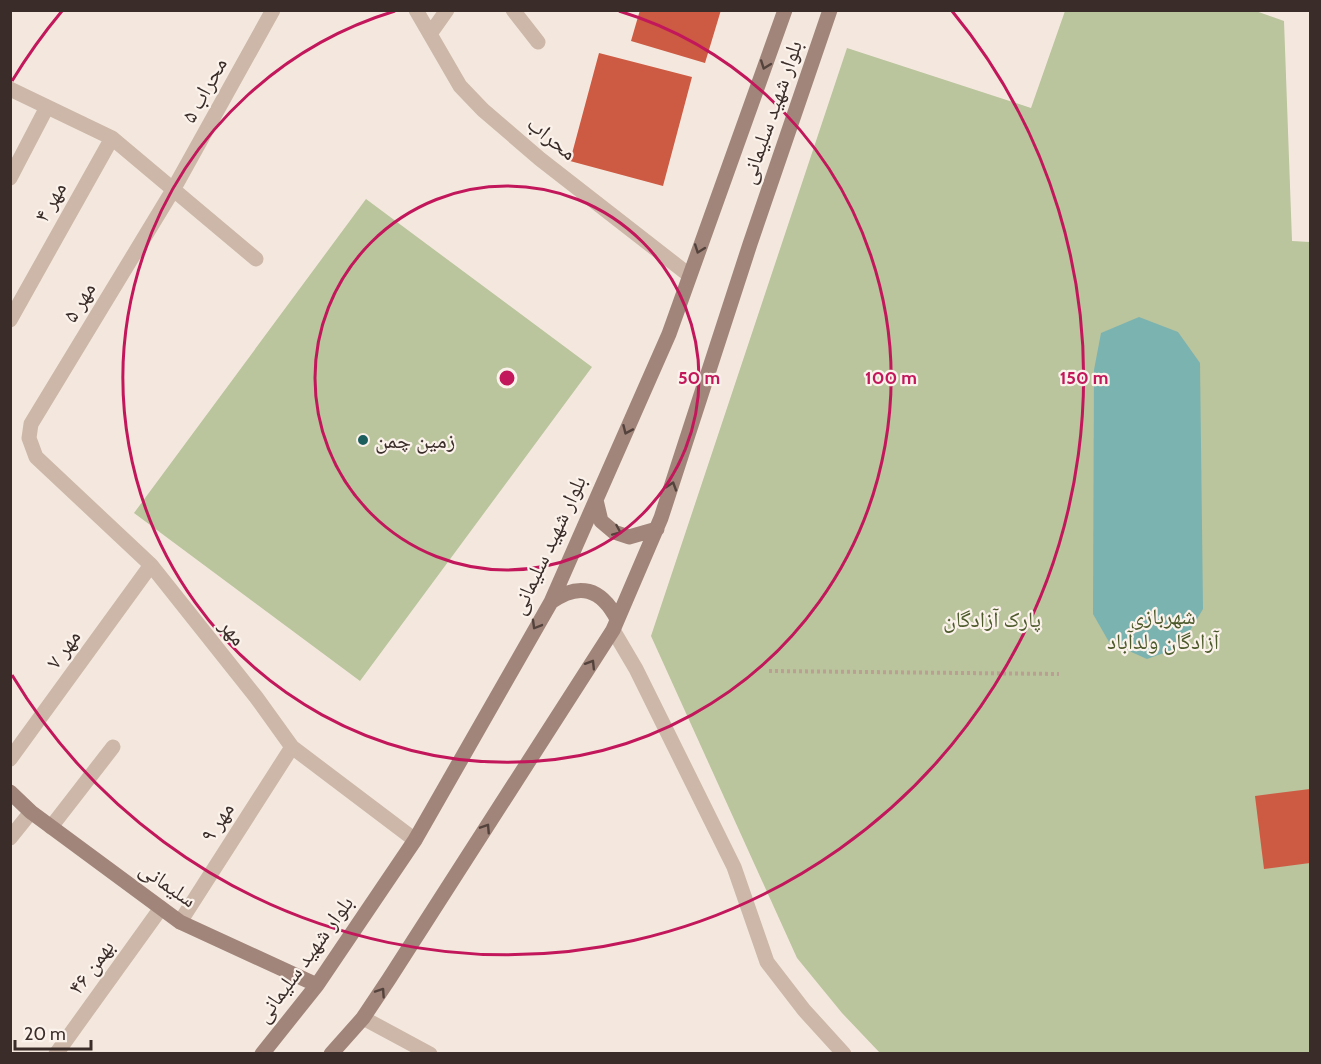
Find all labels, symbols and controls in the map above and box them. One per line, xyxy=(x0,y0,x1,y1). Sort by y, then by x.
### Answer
street label: بلوار شهید سلیمانی xyxy=(734,37,808,187)
street label: محراب ۵ xyxy=(175,53,233,127)
one-way arrow xyxy=(760,60,773,70)
street label: محراب xyxy=(522,110,582,166)
street label: مهر ۴ xyxy=(28,177,72,227)
one-way arrow xyxy=(693,243,706,254)
street label: مهر ۵ xyxy=(57,277,101,327)
text: 50 m xyxy=(678,367,720,389)
text: 100 m xyxy=(865,367,917,389)
text: 150 m xyxy=(1060,367,1108,389)
centre of rings xyxy=(497,368,517,388)
one-way arrow xyxy=(622,423,634,434)
place label: زمین چمن xyxy=(375,427,455,454)
marker: زمین چمن xyxy=(356,433,370,447)
street label: بلوار شهید سلیمانی xyxy=(504,471,592,619)
one-way arrow xyxy=(664,481,677,492)
one-way arrow xyxy=(611,524,622,536)
park label: شهربازی آزادگان ولدآباد xyxy=(1107,603,1219,655)
park label: پارک آزادگان xyxy=(943,606,1041,633)
street label: مهر xyxy=(213,612,252,651)
one-way arrow xyxy=(532,619,543,629)
street label: مهر ۷ xyxy=(40,624,86,674)
one-way arrow xyxy=(584,659,595,670)
street label: مهر ۹ xyxy=(194,797,240,847)
one-way arrow xyxy=(479,824,491,834)
street label: سلیمانی xyxy=(134,855,202,913)
street label: بلوار شهید سلیمانی xyxy=(249,890,359,1028)
street label: بهمن ۴۶ xyxy=(62,934,120,1000)
one-way arrow xyxy=(374,987,385,998)
scale bar xyxy=(15,1013,92,1051)
text: 20 m xyxy=(24,1023,66,1045)

